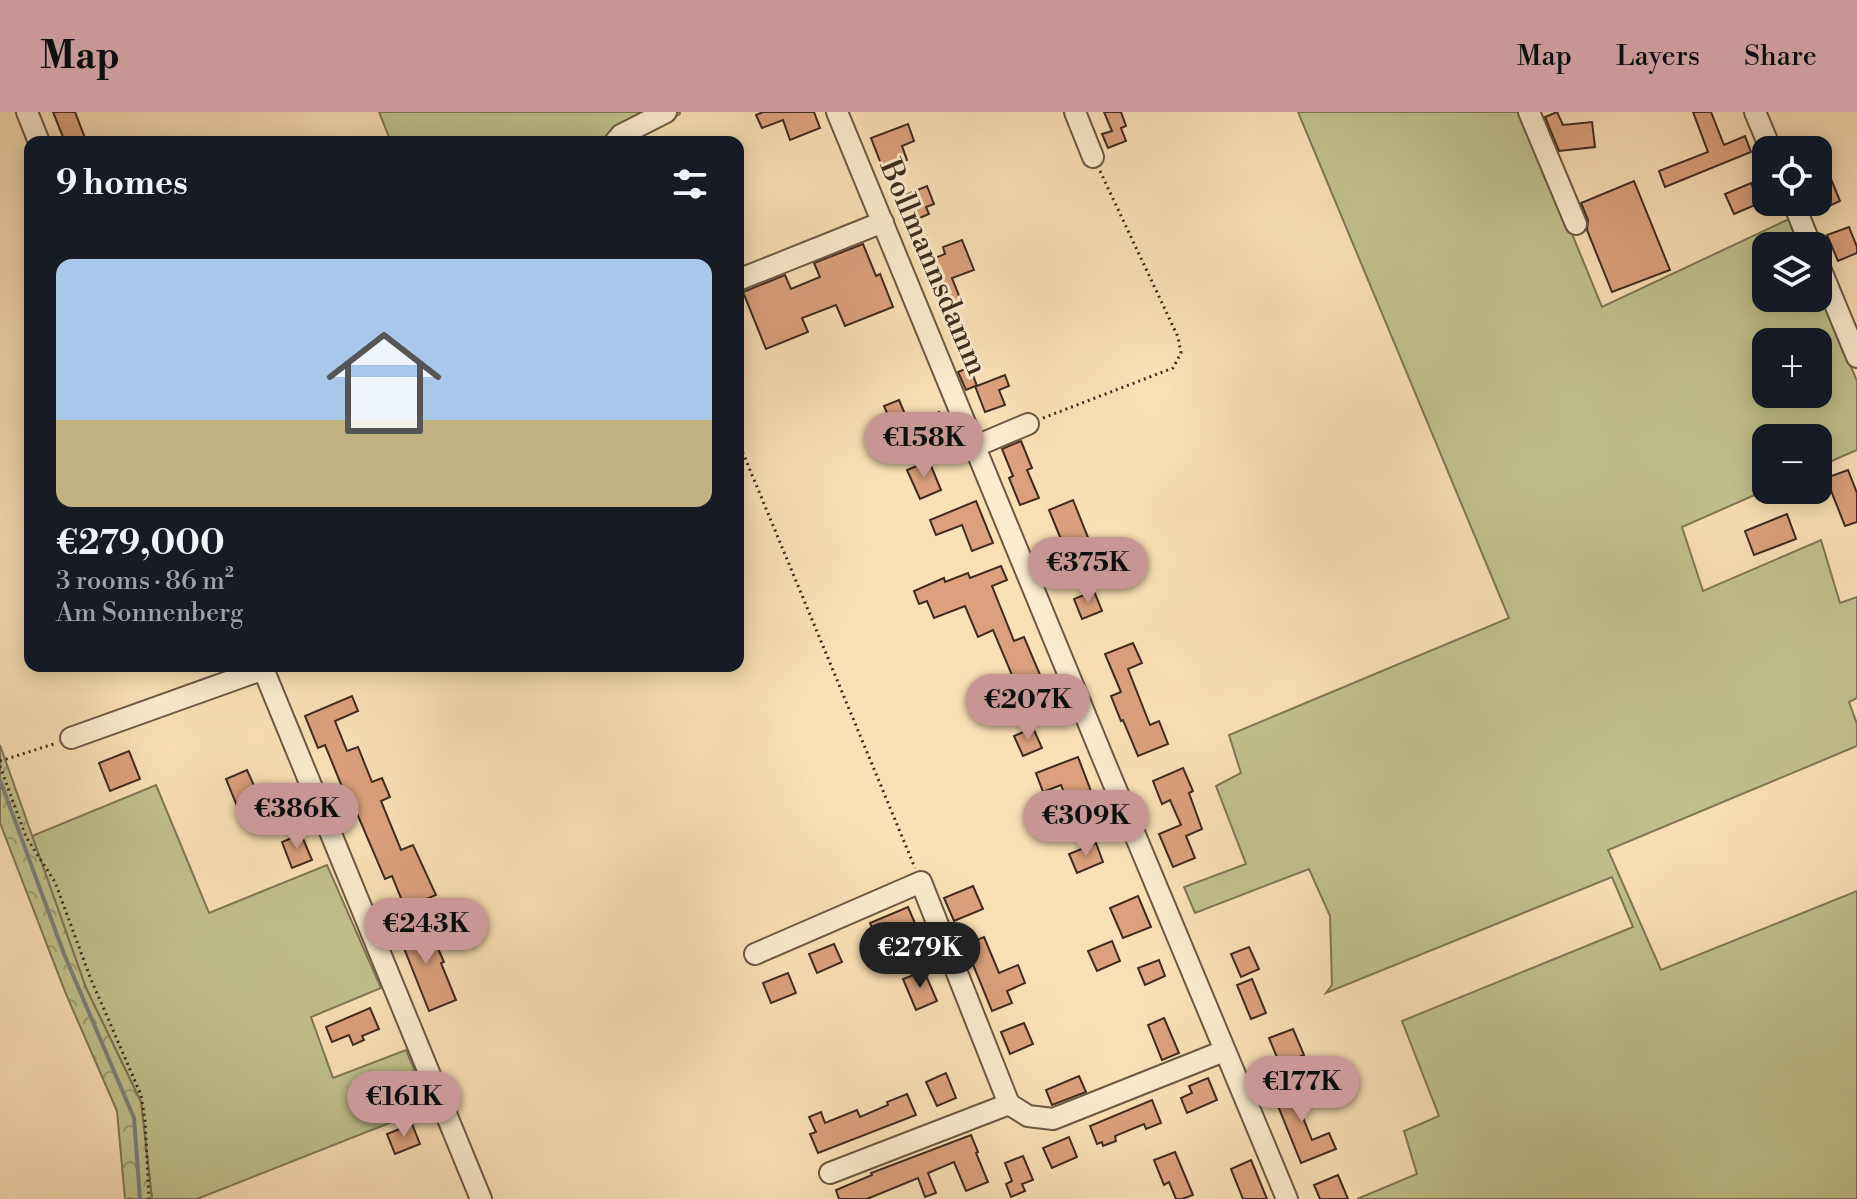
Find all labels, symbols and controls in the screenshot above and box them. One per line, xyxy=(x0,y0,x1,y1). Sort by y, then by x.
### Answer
text: Map xyxy=(40,33,120,80)
text: Map xyxy=(1517,39,1572,74)
text: Layers xyxy=(1616,39,1700,74)
text: Share xyxy=(1744,39,1817,74)
map controls xyxy=(1752,136,1832,504)
button: locate xyxy=(1752,136,1832,216)
street label: Bollmannsdamm xyxy=(870,153,996,381)
icon: filters xyxy=(668,162,712,206)
text: 9 homes xyxy=(56,163,188,205)
button: layers xyxy=(1752,232,1832,312)
icon: home xyxy=(312,311,456,455)
button: + xyxy=(1752,328,1832,408)
pin: €158K xyxy=(868,412,980,480)
text: €158K xyxy=(882,422,966,454)
button: − xyxy=(1752,424,1832,504)
text: €279,000 xyxy=(56,523,225,565)
pin: €375K xyxy=(1032,537,1144,605)
text: €375K xyxy=(1046,547,1130,579)
text: 3 rooms · 86 m² xyxy=(56,565,234,597)
text: Am Sonnenberg xyxy=(56,597,244,629)
pin: €207K xyxy=(972,674,1084,742)
text: €207K xyxy=(984,684,1072,716)
pin: €386K xyxy=(241,783,353,851)
pin: €309K xyxy=(1030,790,1142,858)
text: €386K xyxy=(254,793,340,825)
text: €309K xyxy=(1042,800,1130,832)
pin: €243K xyxy=(370,898,482,966)
text: €243K xyxy=(382,908,470,940)
pin: €279K xyxy=(864,922,976,990)
text: €279K xyxy=(877,932,963,964)
pin: €177K xyxy=(1246,1056,1358,1124)
text: €177K xyxy=(1262,1066,1342,1098)
pin: €161K xyxy=(348,1071,460,1139)
text: €161K xyxy=(365,1081,443,1113)

